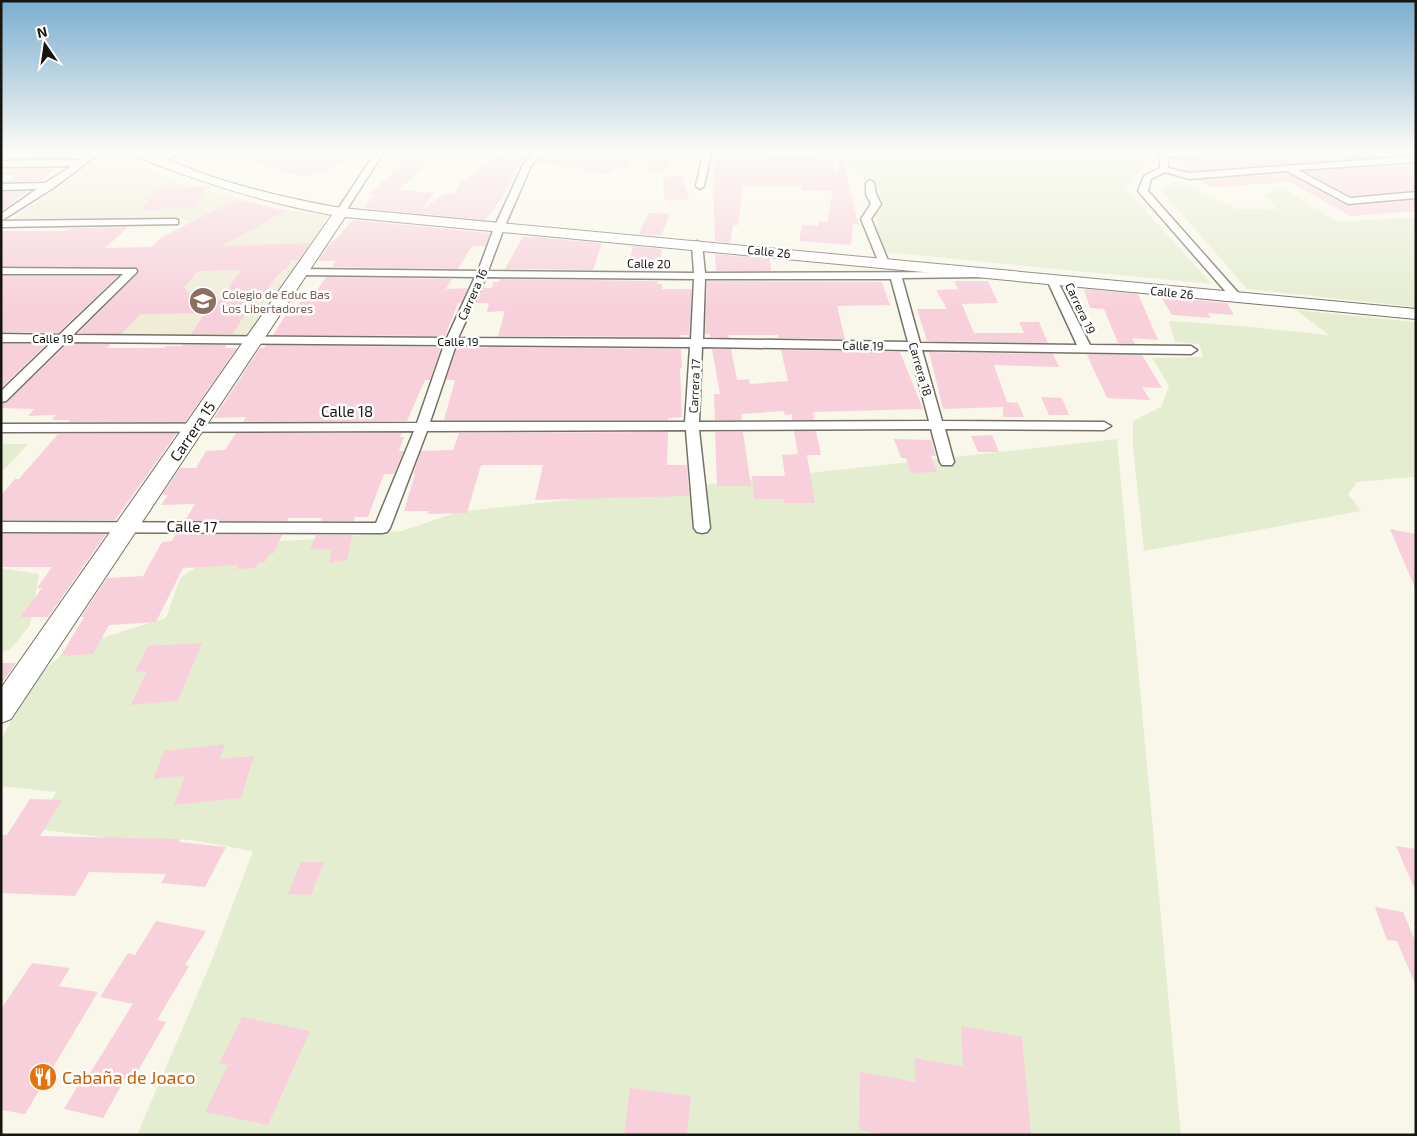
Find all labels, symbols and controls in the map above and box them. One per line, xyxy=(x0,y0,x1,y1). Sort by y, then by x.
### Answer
north arrow xyxy=(20,20,70,70)
text: N xyxy=(35,22,49,41)
street label: Calle 26 xyxy=(747,242,791,260)
street label: Calle 20 xyxy=(627,256,671,270)
street label: Carrera 16 xyxy=(454,266,490,322)
street label: Carrera 19 xyxy=(1063,280,1099,336)
street label: Calle 26 xyxy=(1150,283,1194,301)
school or university icon: Colegio de Educ Bas Los Libertadores xyxy=(188,286,218,316)
place label: Colegio de Educ Bas Los Libertadores xyxy=(222,287,330,315)
street label: Calle 19 xyxy=(32,331,74,345)
street label: Calle 19 xyxy=(437,334,479,348)
street label: Calle 19 xyxy=(842,338,884,352)
street label: Carrera 18 xyxy=(907,340,935,398)
street label: Carrera 17 xyxy=(686,358,702,414)
street label: Carrera 15 xyxy=(165,398,219,464)
street label: Calle 18 xyxy=(321,402,373,420)
street label: Calle 17 xyxy=(166,517,218,535)
restaurant icon: Cabaña de Joaco xyxy=(28,1062,58,1092)
place label: Cabaña de Joaco xyxy=(62,1066,195,1088)

